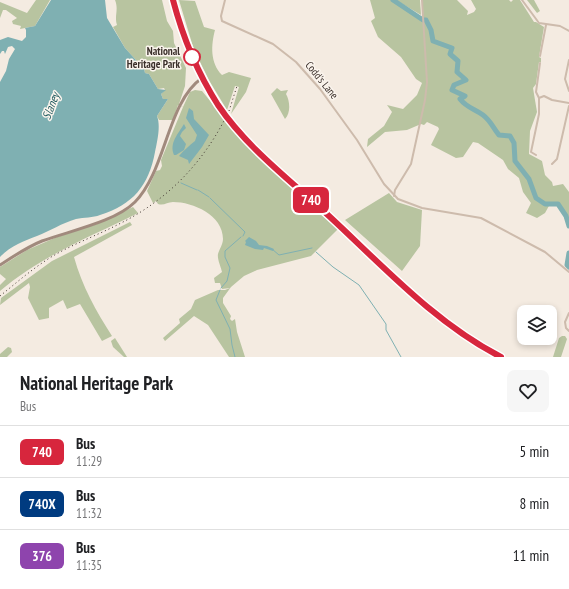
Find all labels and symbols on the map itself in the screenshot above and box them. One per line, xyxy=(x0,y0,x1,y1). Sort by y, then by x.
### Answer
place label: National Heritage Park xyxy=(127,44,180,71)
marker: National Heritage Park xyxy=(183,48,201,66)
street label: Codd's Lane xyxy=(303,58,342,102)
water label: Slaney xyxy=(39,89,63,121)
line badge: 740 xyxy=(288,187,334,213)

